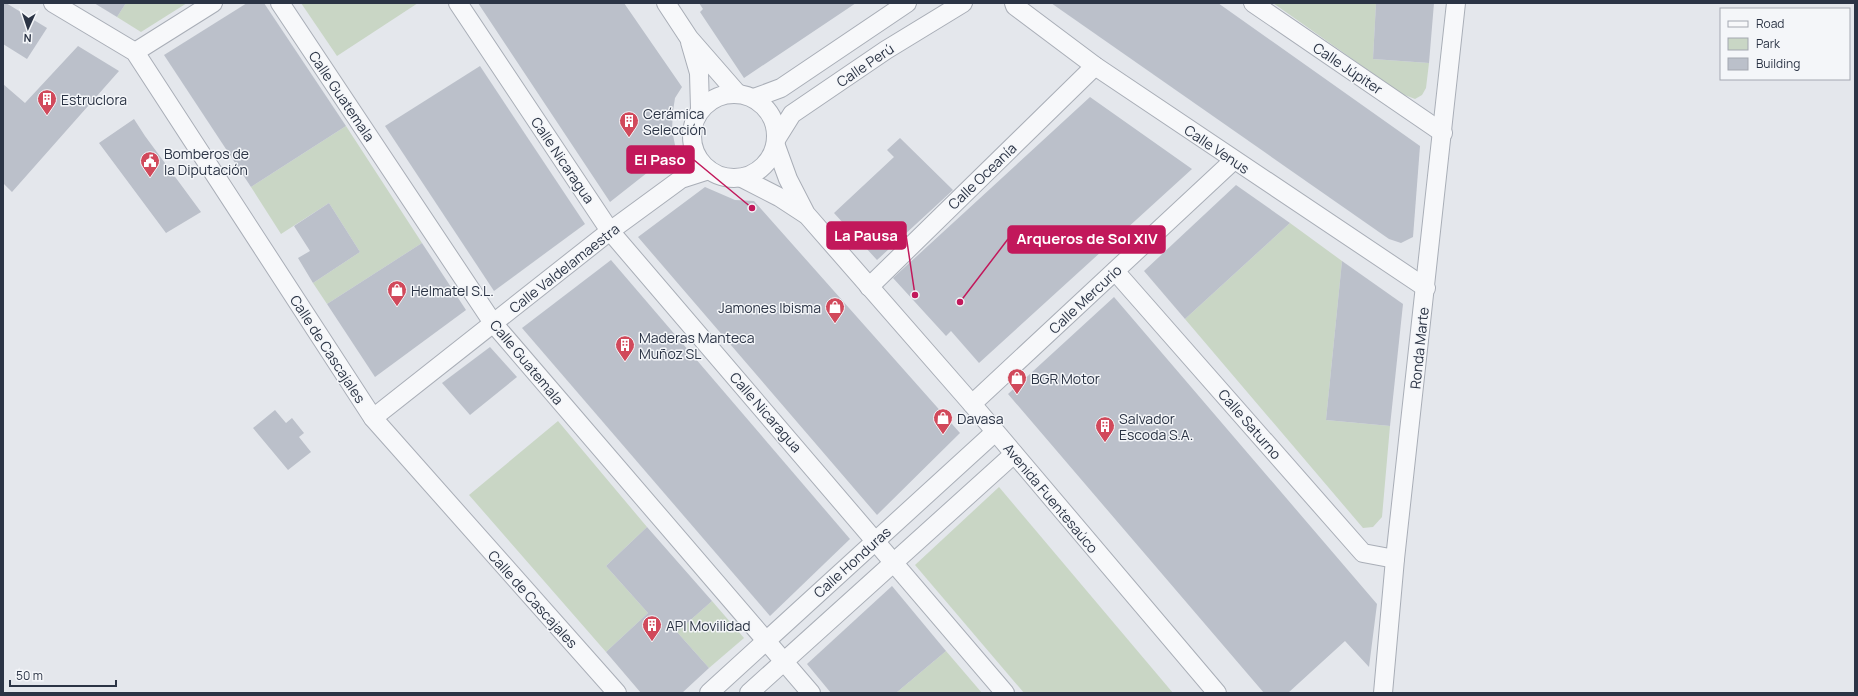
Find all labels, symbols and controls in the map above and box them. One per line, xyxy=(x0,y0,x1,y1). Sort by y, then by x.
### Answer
north arrow xyxy=(8,8,48,48)
legend xyxy=(1720,8,1850,80)
text: Road xyxy=(1756,15,1784,32)
text: N xyxy=(23,31,32,46)
text: Park xyxy=(1756,35,1781,52)
street label: Calle Júpiter xyxy=(1309,38,1387,98)
street label: Calle Perú xyxy=(833,39,897,91)
street label: Calle Guatemala xyxy=(305,47,379,145)
text: Building xyxy=(1756,55,1800,72)
building icon: Estruclora xyxy=(36,88,58,116)
place label: Estruclora xyxy=(61,90,127,109)
place label: Cerámica Selección xyxy=(643,104,706,139)
building icon: Cerámica Selección xyxy=(618,110,640,138)
street label: Calle Nicaragua xyxy=(527,113,599,207)
street label: Calle Venus xyxy=(1181,120,1253,178)
street label: Calle Oceanía xyxy=(944,139,1020,213)
place label: Bomberos de la Diputación xyxy=(164,144,249,179)
callout: El Paso xyxy=(627,146,694,173)
text: El Paso xyxy=(634,149,686,170)
public building icon: Bomberos de la Diputación xyxy=(139,150,161,178)
street label: Calle Valdelamaestra xyxy=(505,219,623,317)
callout: La Pausa xyxy=(827,222,906,249)
text: La Pausa xyxy=(834,225,898,246)
callout: Arqueros de Sol XIV xyxy=(1008,226,1165,253)
text: Arqueros de Sol XIV xyxy=(1016,228,1158,249)
street label: Calle Mercurio xyxy=(1045,260,1125,338)
shop icon: Helmatel S.L. xyxy=(386,279,408,307)
place label: Helmatel S.L. xyxy=(411,281,494,300)
street label: Calle de Cascajales xyxy=(286,291,370,407)
shop icon: Jamones Ibisma xyxy=(824,296,846,324)
place label: Jamones Ibisma xyxy=(718,298,821,317)
street label: Ronda Marte xyxy=(1405,306,1433,390)
street label: Calle Guatemala xyxy=(486,316,568,408)
place label: Maderas Manteca Muñoz SL xyxy=(639,328,755,363)
building icon: Maderas Manteca Muñoz SL xyxy=(614,334,636,362)
shop icon: BGR Motor xyxy=(1006,367,1028,395)
street label: Calle Nicaragua xyxy=(726,368,806,456)
place label: BGR Motor xyxy=(1031,369,1100,388)
street label: Calle Saturno xyxy=(1214,385,1286,463)
shop icon: Davasa xyxy=(932,407,954,435)
place label: Davasa xyxy=(957,409,1004,428)
place label: Salvador Escoda S.A. xyxy=(1119,409,1193,444)
building icon: Salvador Escoda S.A. xyxy=(1094,415,1116,443)
street label: Avenida Fuentesaúco xyxy=(999,439,1103,557)
street label: Calle Honduras xyxy=(809,522,895,602)
street label: Calle de Cascajales xyxy=(484,546,582,652)
building icon: API Movilidad xyxy=(641,614,663,642)
place label: API Movilidad xyxy=(666,616,750,635)
scale bar xyxy=(10,662,116,688)
text: 50 m xyxy=(16,667,43,684)

